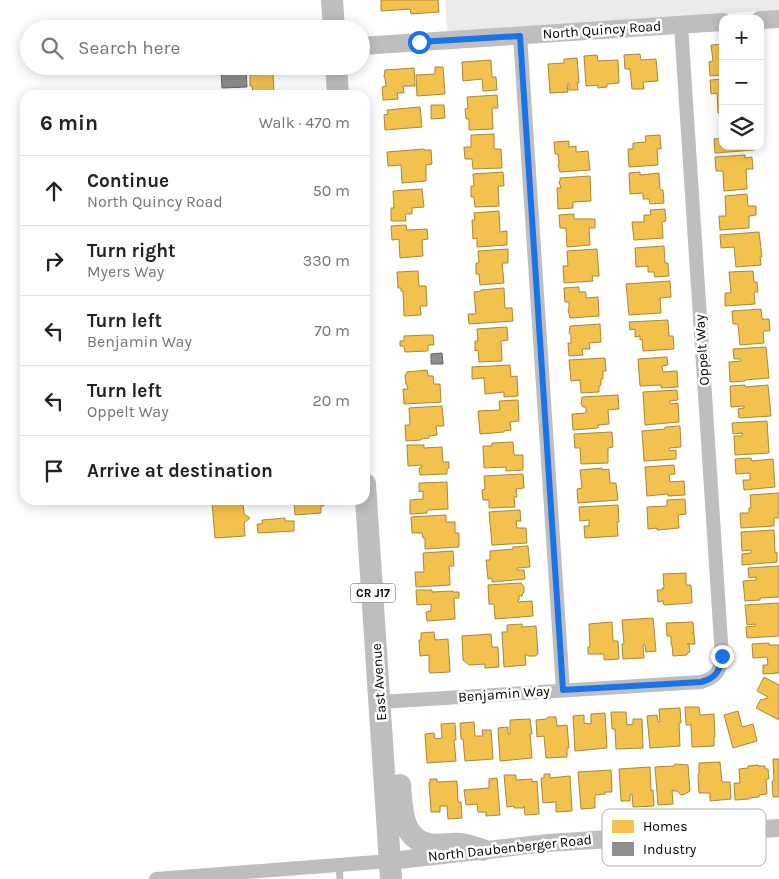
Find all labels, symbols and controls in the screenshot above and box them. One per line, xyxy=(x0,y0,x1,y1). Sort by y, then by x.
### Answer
map controls xyxy=(719,15,764,150)
button: + xyxy=(719,15,764,60)
street label: North Quincy Road xyxy=(542,17,662,43)
search box xyxy=(20,20,370,75)
route start xyxy=(408,31,431,54)
icon: search xyxy=(38,34,66,62)
text: Search here xyxy=(78,37,180,59)
button: − xyxy=(719,60,764,105)
button: layers xyxy=(719,105,764,150)
text: 6 min xyxy=(40,111,98,135)
text: Walk · 470 m xyxy=(259,113,350,132)
text: Continue xyxy=(87,170,169,192)
icon: ahead xyxy=(40,177,68,205)
text: 50 m xyxy=(313,181,350,200)
text: North Quincy Road xyxy=(87,192,223,211)
text: Turn right xyxy=(87,240,176,262)
icon: right xyxy=(40,247,68,275)
text: 330 m xyxy=(303,251,350,270)
text: Myers Way xyxy=(87,262,164,281)
text: Turn left xyxy=(87,310,162,332)
street label: Oppelt Way xyxy=(691,313,713,386)
icon: left xyxy=(40,317,68,345)
text: 70 m xyxy=(314,321,350,340)
text: Benjamin Way xyxy=(87,332,192,351)
text: Turn left xyxy=(87,380,162,402)
icon: left xyxy=(40,387,68,415)
text: 20 m xyxy=(312,391,350,410)
text: Oppelt Way xyxy=(87,402,169,421)
icon: arrive xyxy=(40,457,68,485)
text: Arrive at destination xyxy=(87,460,273,482)
road number: CR J17 xyxy=(350,584,396,602)
street label: East Avenue xyxy=(368,643,390,721)
route end xyxy=(711,645,734,668)
street label: Benjamin Way xyxy=(458,682,551,706)
legend xyxy=(602,809,766,866)
text: Homes xyxy=(643,818,688,835)
street label: North Daubenberger Road xyxy=(427,831,593,865)
text: Industry xyxy=(643,841,697,858)

